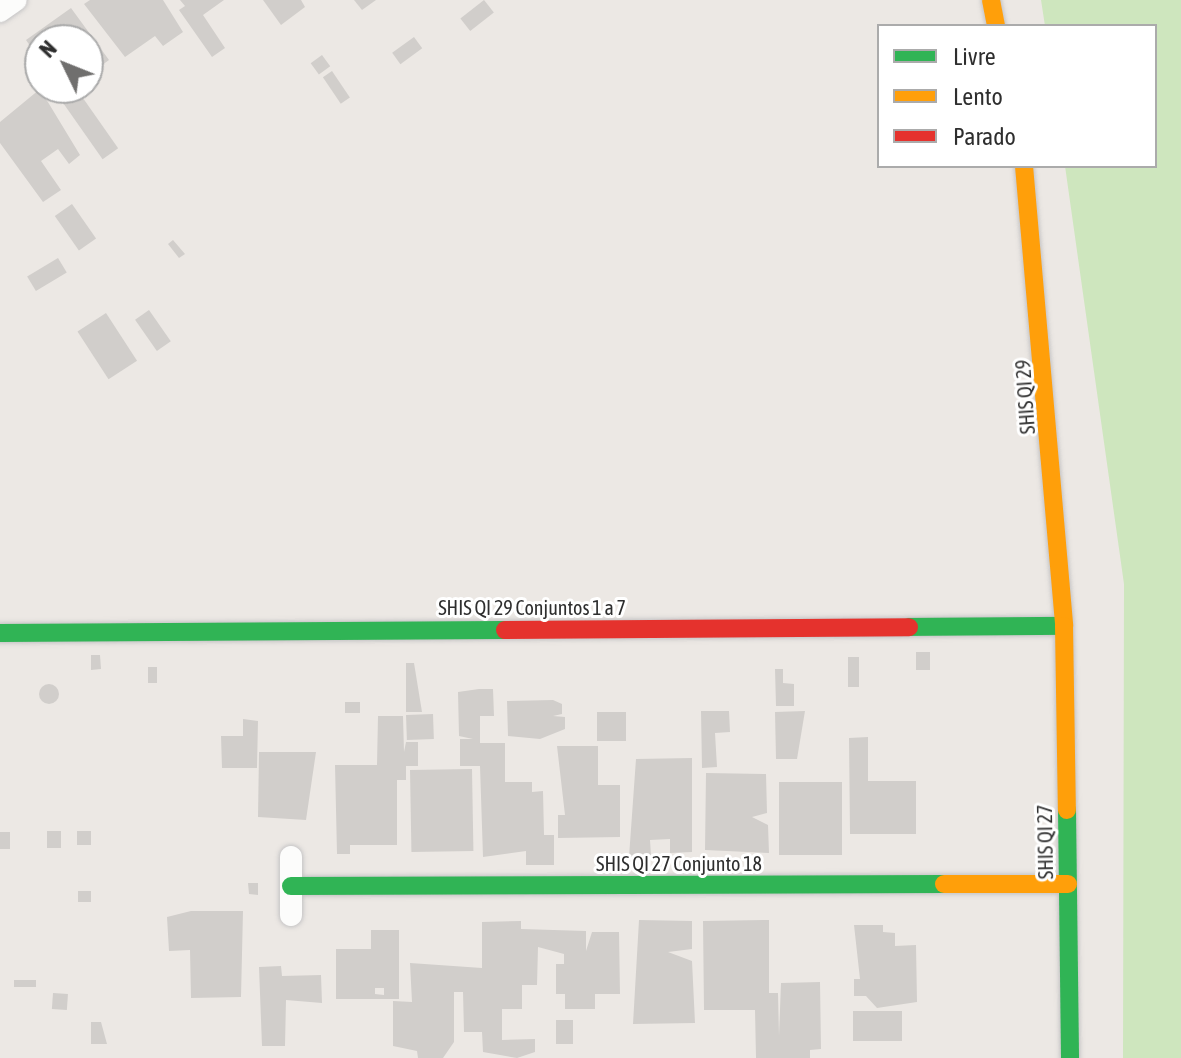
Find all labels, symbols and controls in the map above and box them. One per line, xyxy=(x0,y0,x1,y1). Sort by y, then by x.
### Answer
north arrow xyxy=(24,24,104,104)
legend xyxy=(877,24,1157,168)
text: N xyxy=(34,35,62,63)
text: Livre xyxy=(953,43,996,70)
text: Lento xyxy=(953,83,1003,110)
text: Parado xyxy=(953,123,1016,150)
street label: SHIS QI 29 xyxy=(1010,359,1040,435)
street label: SHIS QI 29 Conjuntos 1 a 7 xyxy=(438,595,626,619)
street label: SHIS QI 27 xyxy=(1032,805,1058,879)
street label: SHIS QI 27 Conjunto 18 xyxy=(596,851,762,875)

